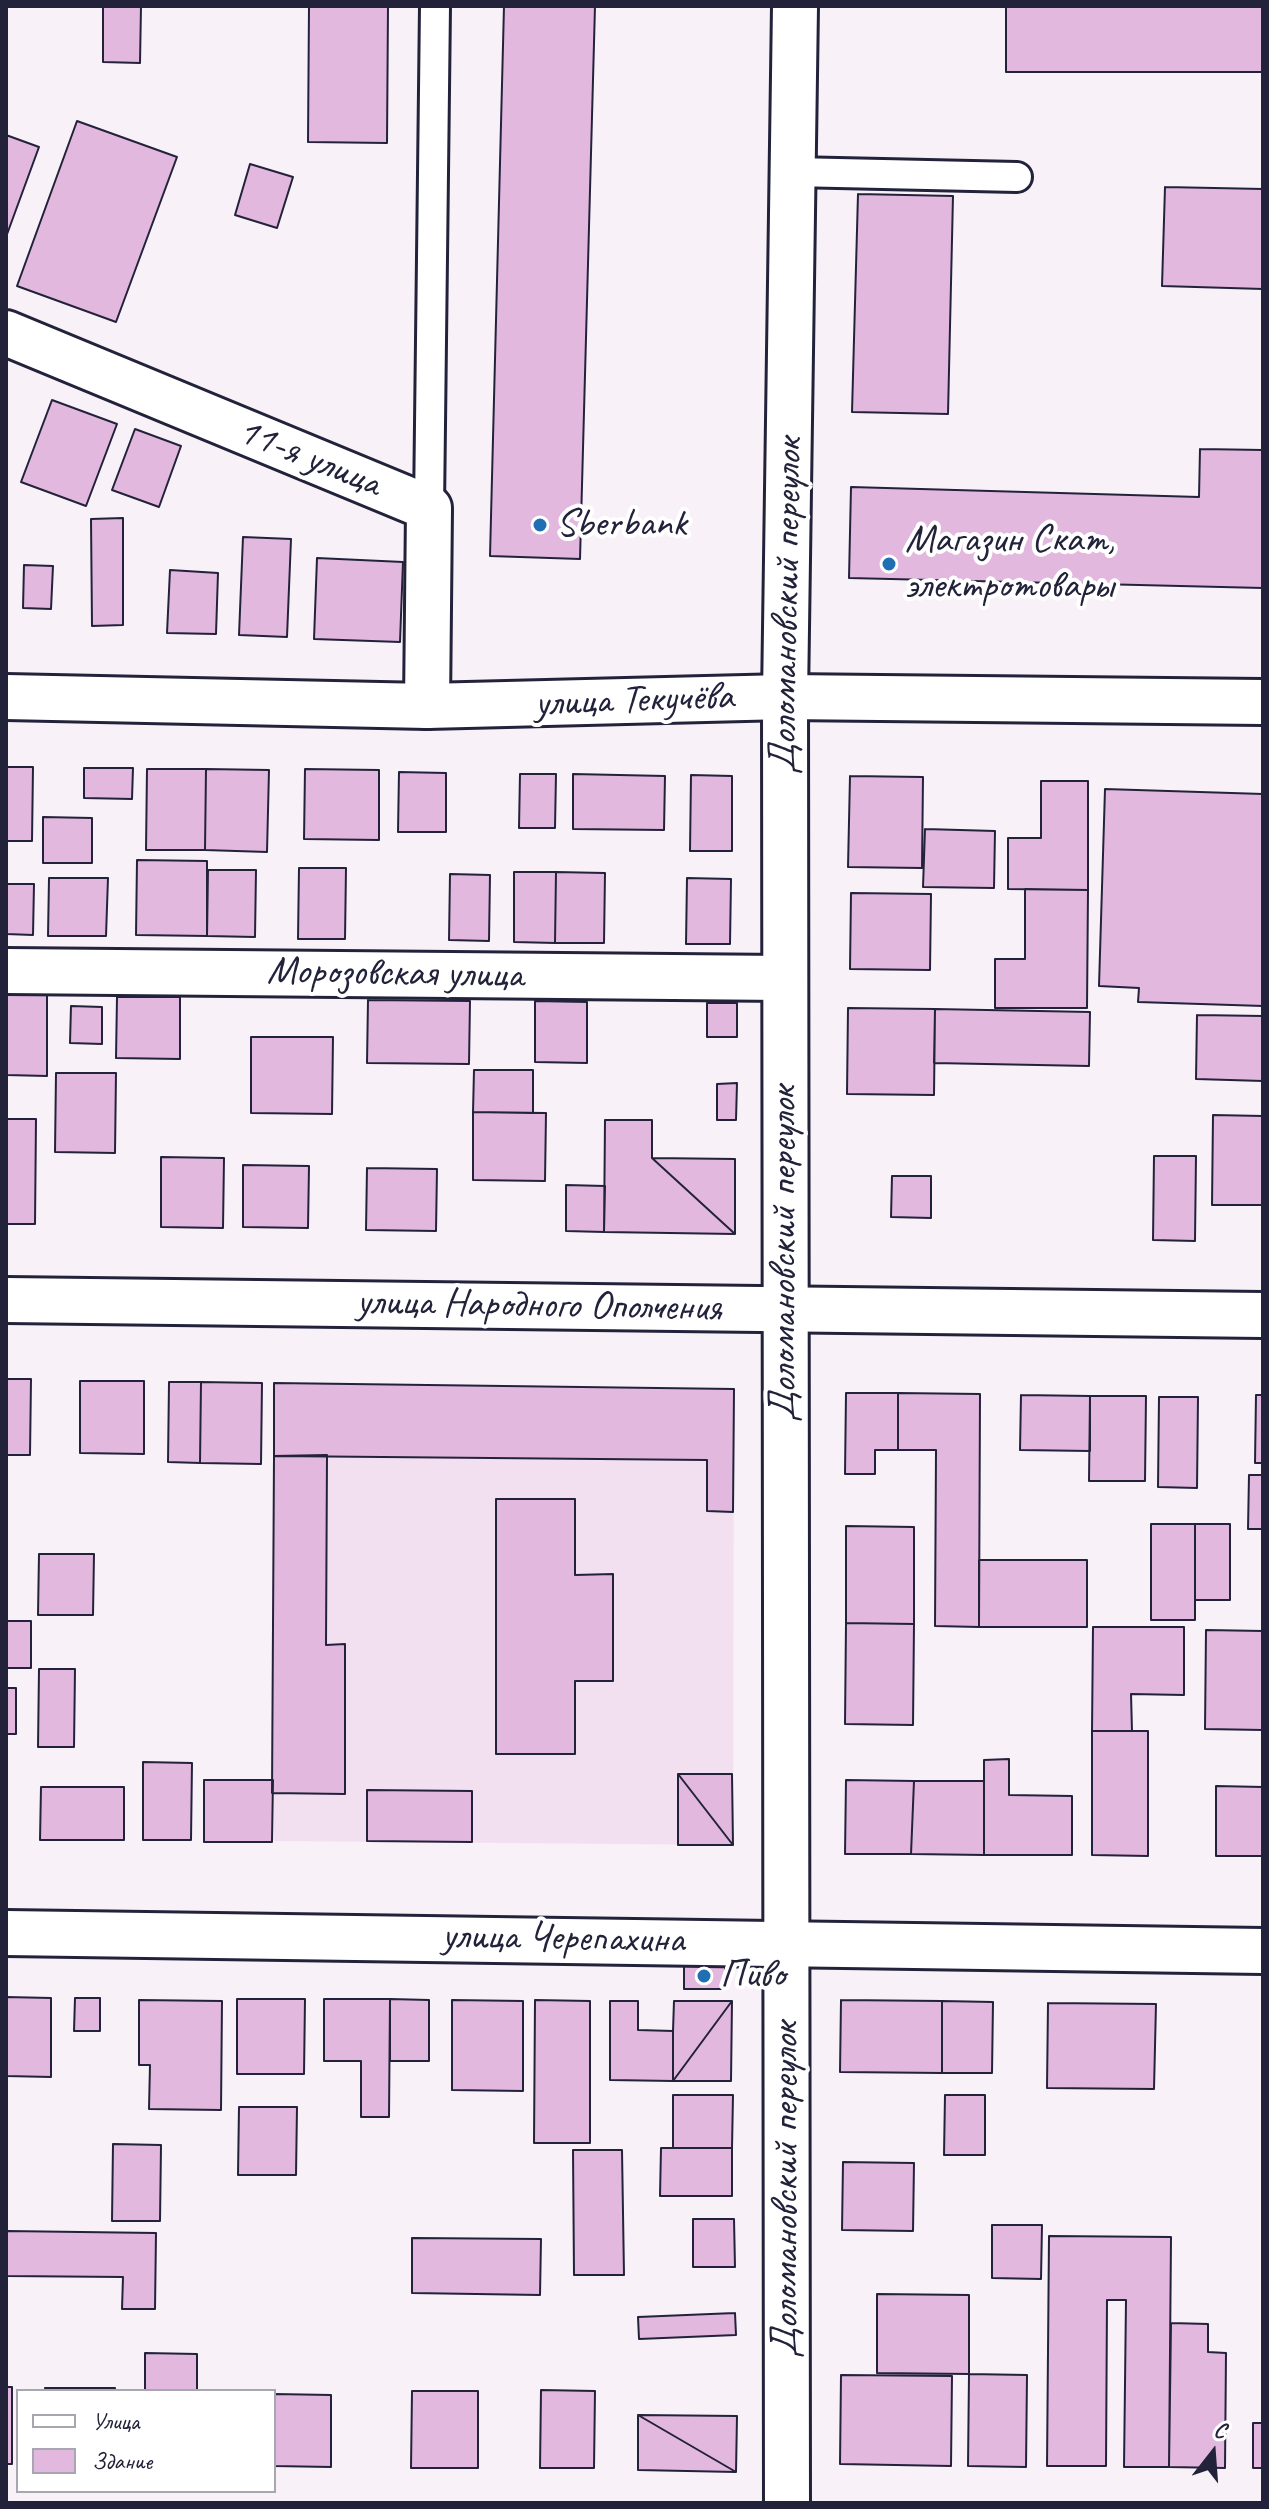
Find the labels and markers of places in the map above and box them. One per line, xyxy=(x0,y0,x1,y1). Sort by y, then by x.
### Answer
place label: Sberbank xyxy=(556,501,687,549)
marker: Sberbank xyxy=(531,516,549,534)
place label: Магазин Скат, электротовары xyxy=(905,517,1115,611)
marker: Магазин Скат, электротовары xyxy=(880,555,898,573)
place label: Пиво xyxy=(720,1952,785,2000)
marker: Пиво xyxy=(695,1967,713,1985)

